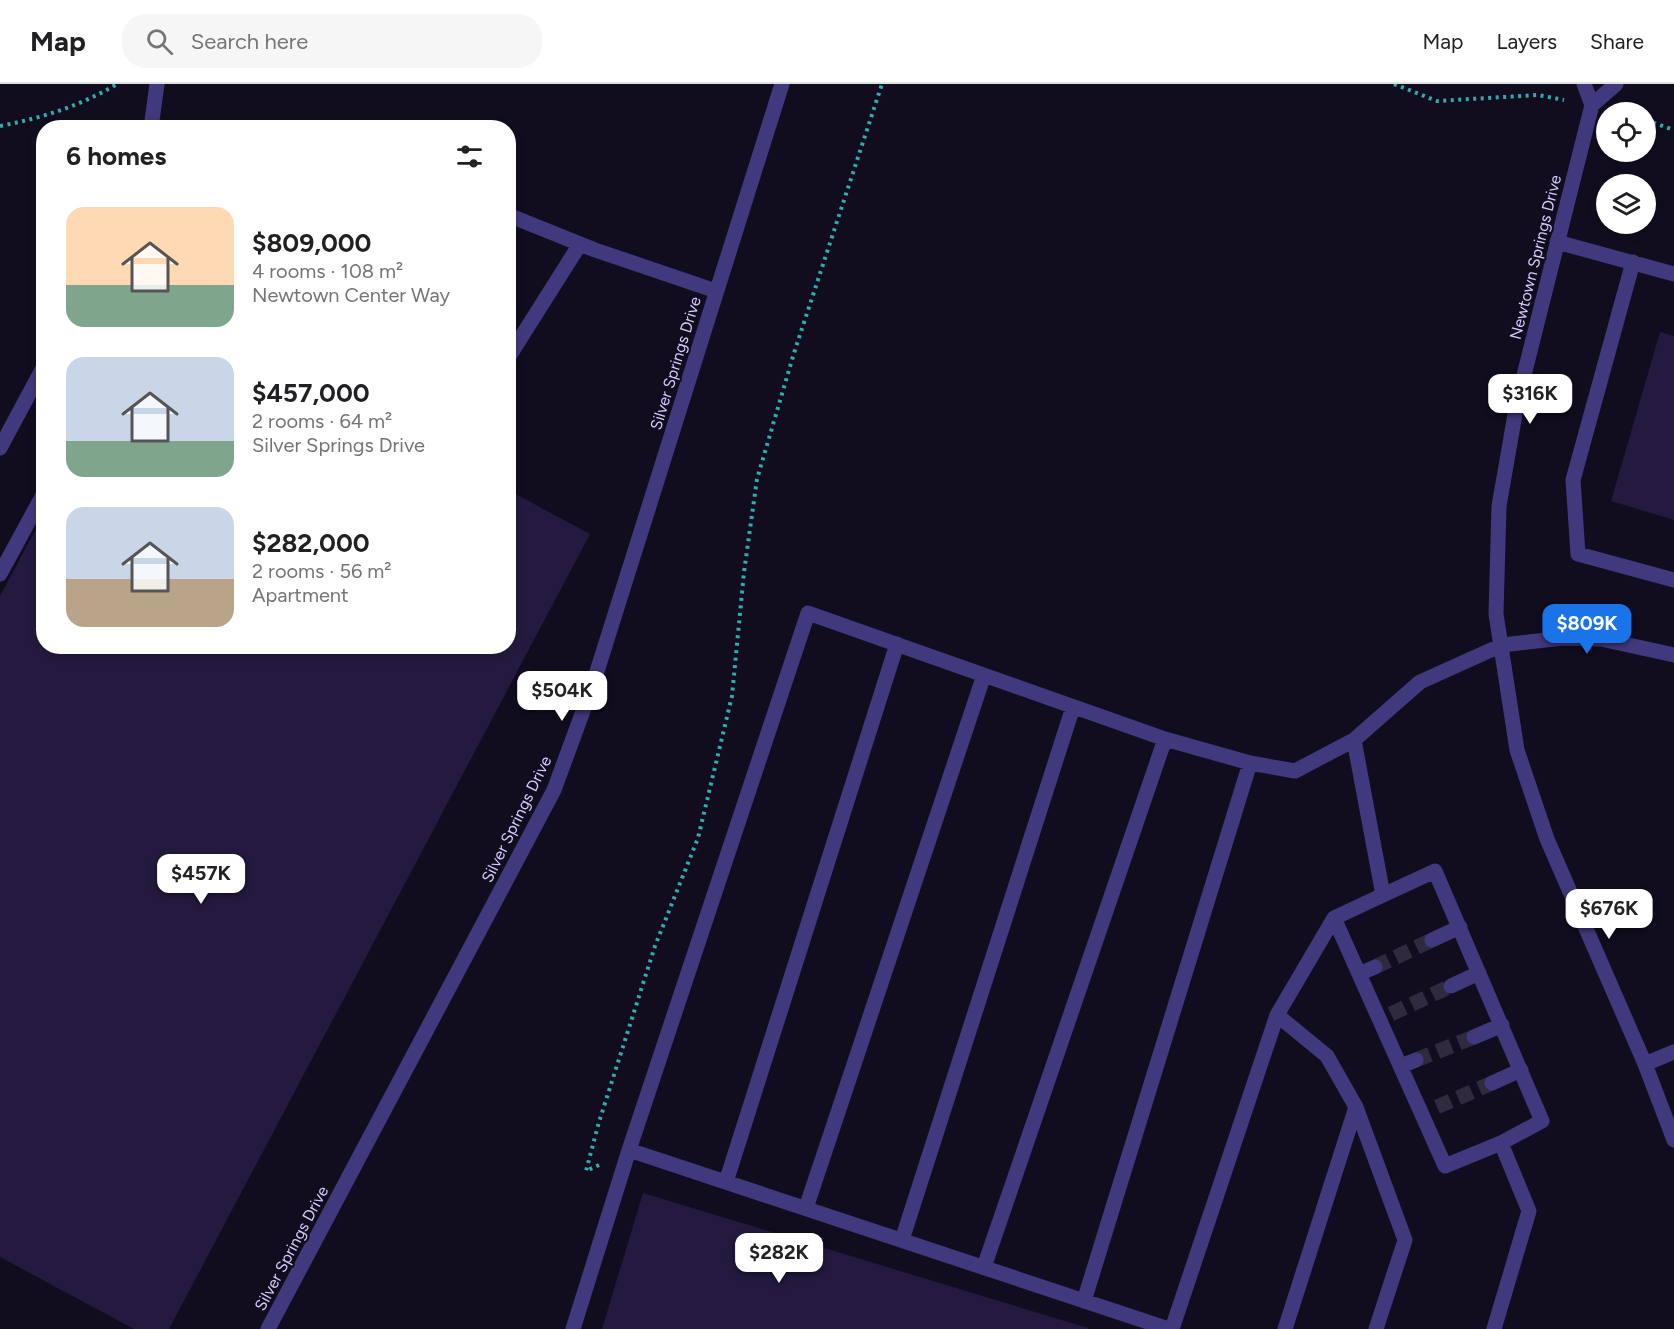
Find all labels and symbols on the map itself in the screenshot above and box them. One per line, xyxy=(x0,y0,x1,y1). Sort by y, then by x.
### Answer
street label: Newtown Springs Drive xyxy=(1506,173,1565,341)
street label: Silver Springs Drive xyxy=(646,294,705,432)
pin: $316K xyxy=(1488,374,1572,425)
pin: $809K xyxy=(1545,604,1629,655)
pin: $504K xyxy=(520,671,604,722)
street label: Silver Springs Drive xyxy=(478,753,555,886)
pin: $457K xyxy=(159,854,243,905)
pin: $676K xyxy=(1567,889,1651,940)
street label: Silver Springs Drive xyxy=(251,1182,332,1314)
pin: $282K xyxy=(737,1233,821,1284)

